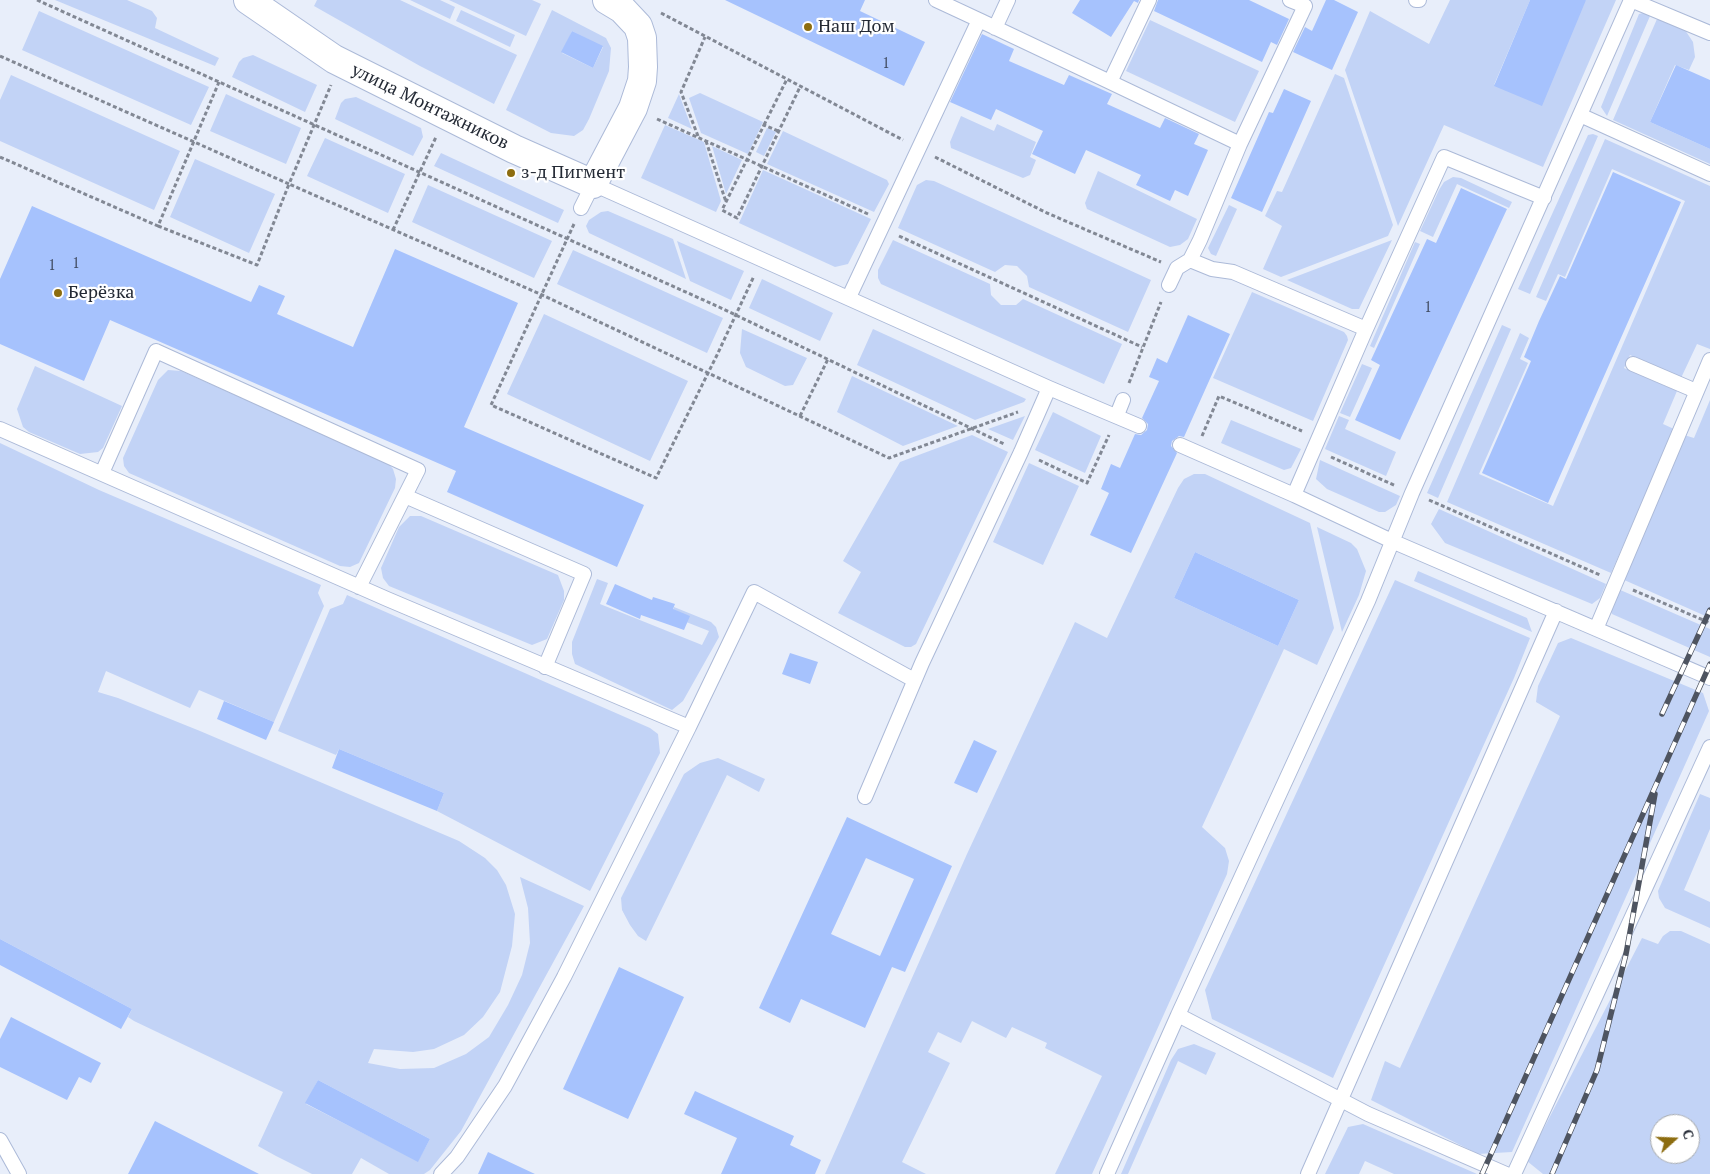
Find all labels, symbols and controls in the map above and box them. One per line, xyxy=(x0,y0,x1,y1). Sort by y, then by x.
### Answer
place label: Наш Дом xyxy=(818,16,895,38)
marker: Наш Дом xyxy=(802,21,814,33)
house number: 1 xyxy=(882,55,890,73)
street label: улица Монтажников xyxy=(348,59,512,155)
place label: з-д Пигмент xyxy=(521,162,625,184)
marker: з-д Пигмент xyxy=(505,167,517,179)
house number: 1 xyxy=(72,255,80,273)
house number: 1 xyxy=(48,257,56,275)
place label: Берёзка xyxy=(68,282,134,304)
marker: Берёзка xyxy=(52,287,64,299)
house number: 1 xyxy=(1424,299,1432,317)
north arrow xyxy=(1650,1114,1700,1164)
text: С xyxy=(1678,1126,1699,1142)

